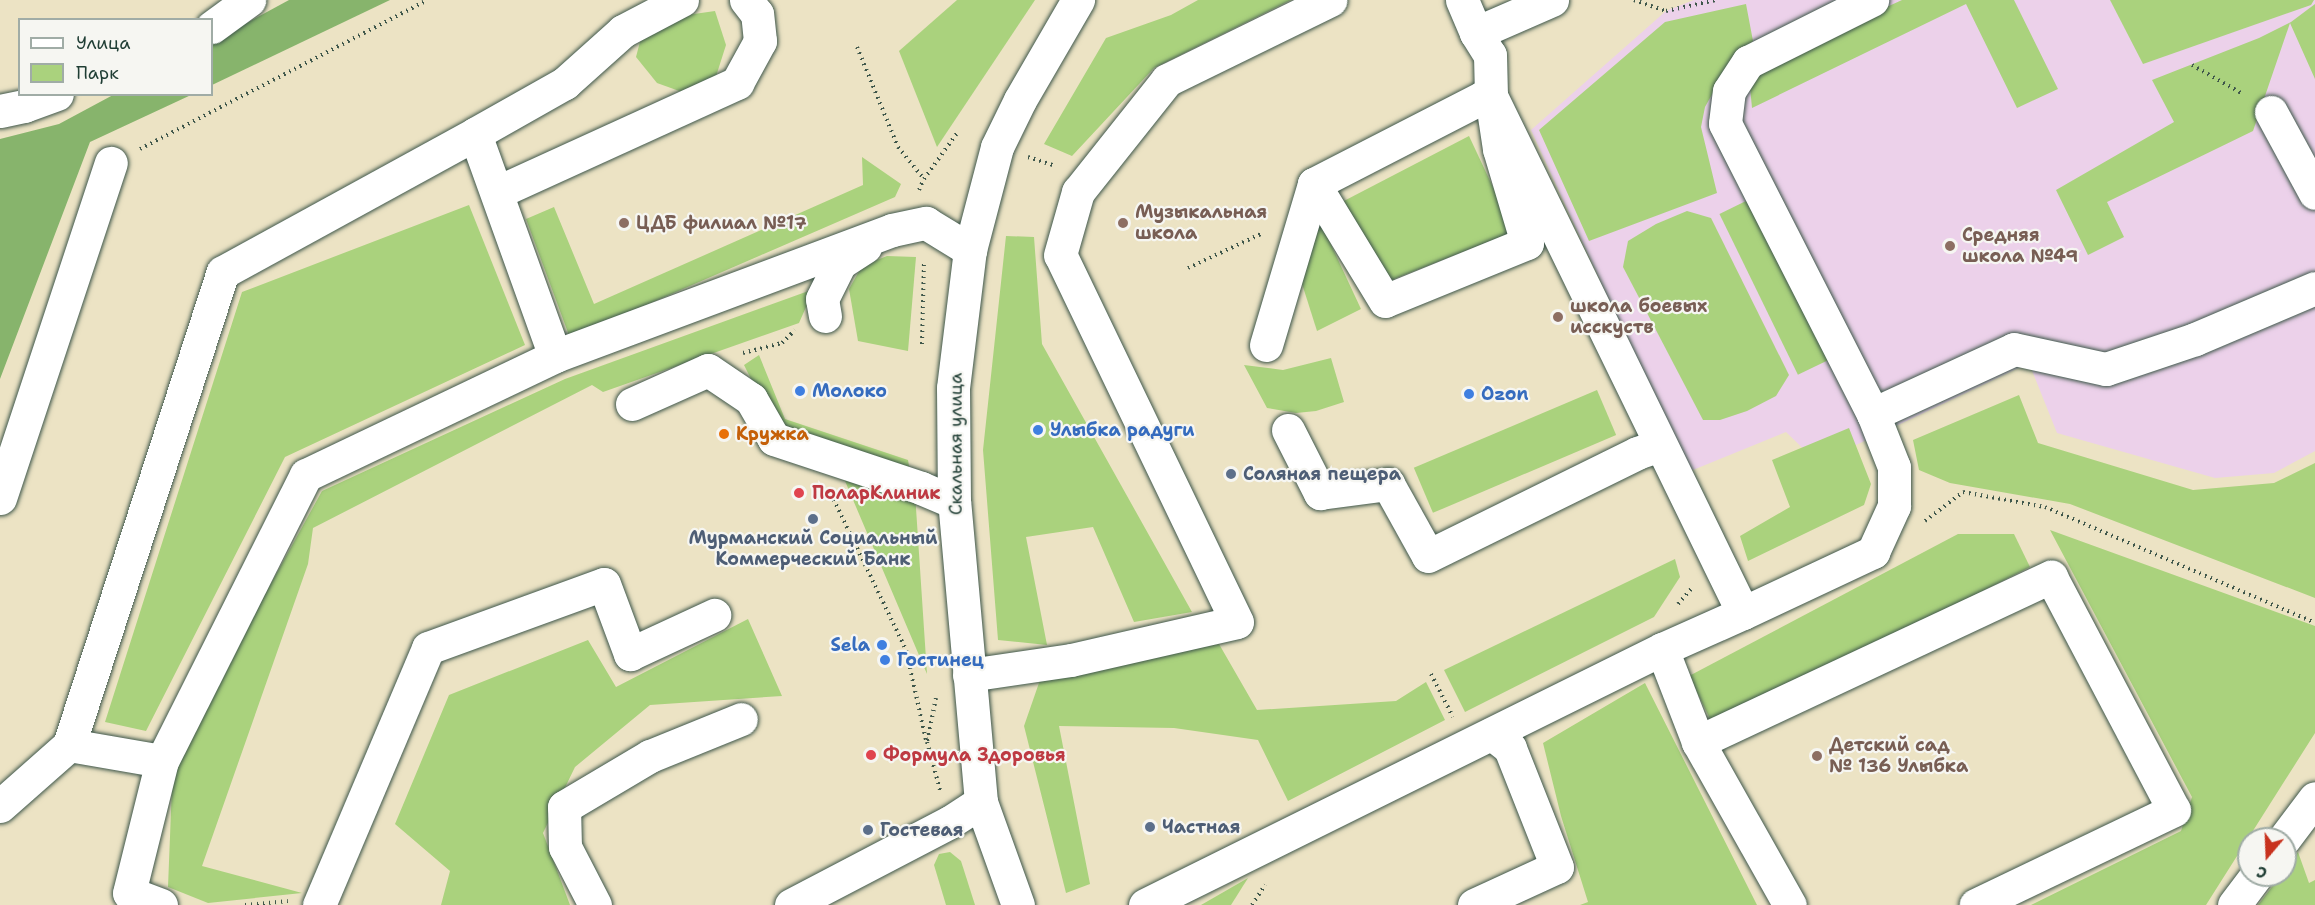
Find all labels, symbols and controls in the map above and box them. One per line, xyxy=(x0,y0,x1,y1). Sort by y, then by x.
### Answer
legend xyxy=(18,18,213,96)
text: Улица xyxy=(76,31,130,55)
text: Парк xyxy=(76,61,119,85)
place label: Музыкальная школа xyxy=(1135,202,1267,244)
place label: ЦДБ филиал №17 xyxy=(636,212,807,234)
marker: ЦДБ филиал №17 xyxy=(617,216,631,230)
marker: Музыкальная школа xyxy=(1116,216,1130,230)
place label: Средняя школа №49 xyxy=(1962,225,2078,268)
marker: Средняя школа №49 xyxy=(1943,239,1957,253)
place label: школа боевых исскуств xyxy=(1570,296,1707,338)
marker: школа боевых исскуств xyxy=(1551,310,1565,324)
street label: Скальная улица xyxy=(945,373,967,515)
place label: Молоко xyxy=(812,380,887,402)
place label: Ozon xyxy=(1481,383,1528,405)
marker: Молоко xyxy=(793,384,807,398)
marker: Ozon xyxy=(1462,387,1476,401)
place label: Улыбка радуги xyxy=(1050,419,1195,441)
place label: Кружка xyxy=(736,423,809,445)
marker: Улыбка радуги xyxy=(1031,423,1045,437)
marker: Кружка xyxy=(717,427,731,441)
place label: Соляная пещера xyxy=(1243,463,1401,485)
marker: Соляная пещера xyxy=(1224,467,1238,481)
place label: ПоларКлиник xyxy=(812,482,941,504)
marker: ПоларКлиник xyxy=(790,484,808,502)
marker: Мурманский Социальный Коммерческий Банк xyxy=(806,512,820,526)
place label: Мурманский Социальный Коммерческий Банк xyxy=(689,528,937,570)
place label: Sela xyxy=(831,634,870,656)
marker: Sela xyxy=(875,638,889,652)
place label: Гостинец xyxy=(897,649,984,671)
marker: Гостинец xyxy=(878,653,892,667)
place label: Детский сад № 136 Улыбка xyxy=(1829,735,1968,777)
place label: Формула Здоровья xyxy=(883,744,1066,766)
marker: Формула Здоровья xyxy=(864,748,878,762)
marker: Детский сад № 136 Улыбка xyxy=(1810,749,1824,763)
place label: Частная xyxy=(1162,816,1240,838)
place label: Гостевая xyxy=(880,819,963,841)
marker: Частная xyxy=(1143,820,1157,834)
marker: Гостевая xyxy=(861,823,875,837)
north arrow xyxy=(2237,827,2297,887)
text: С xyxy=(2254,861,2270,884)

